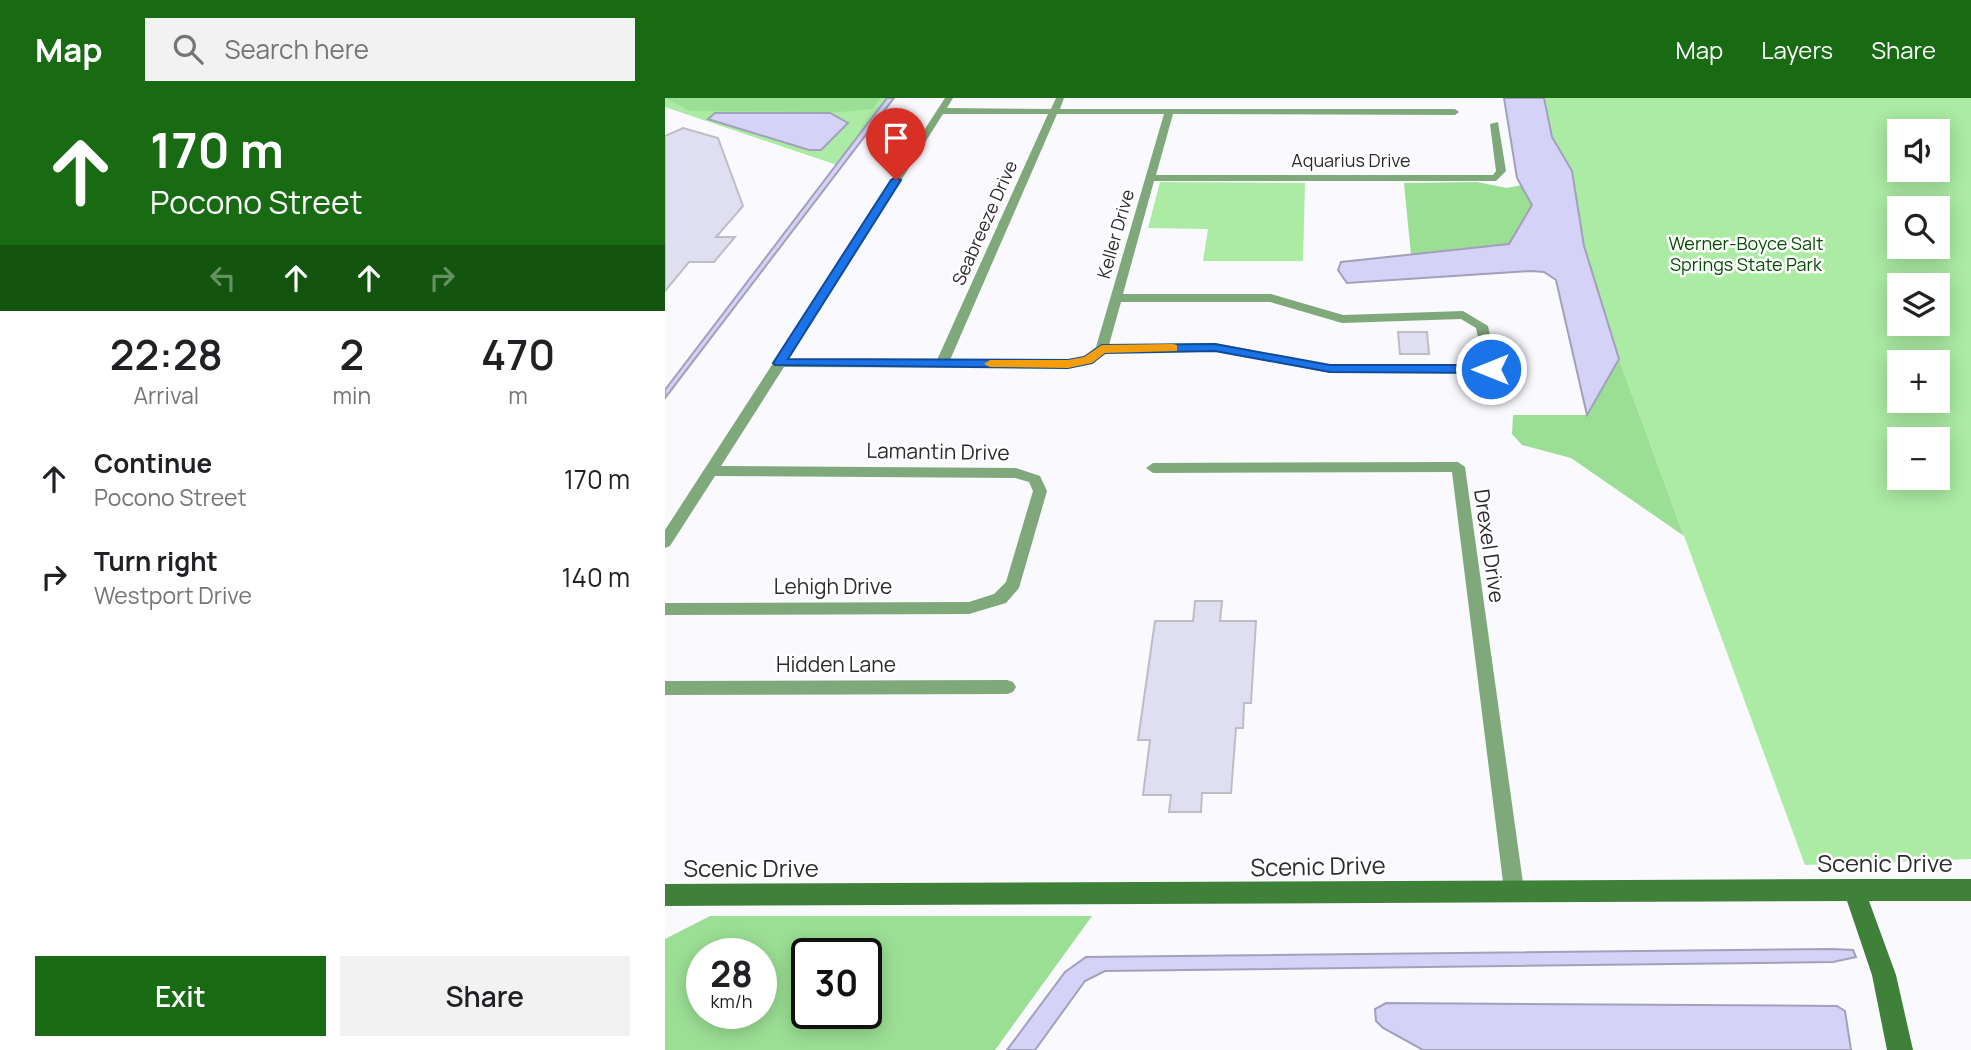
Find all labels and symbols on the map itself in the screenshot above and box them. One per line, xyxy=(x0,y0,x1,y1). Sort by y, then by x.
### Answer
pin xyxy=(866,108,926,180)
street label: Aquarius Drive xyxy=(1291,148,1411,172)
street label: Seabreeze Drive xyxy=(946,156,1022,289)
street label: Keller Drive xyxy=(1091,186,1139,281)
park label: Werner-Boyce Salt Springs State Park xyxy=(1669,231,1823,276)
position arrow xyxy=(1454,332,1528,406)
street label: Lamantin Drive xyxy=(866,436,1010,466)
street label: Drexel Drive xyxy=(1468,487,1512,604)
street label: Lehigh Drive xyxy=(774,572,892,600)
street label: Hidden Lane xyxy=(776,650,896,678)
street label: Scenic Drive xyxy=(1817,846,1953,879)
street label: Scenic Drive xyxy=(1250,848,1386,883)
street label: Scenic Drive xyxy=(683,851,819,884)
speed limit sign: 30 xyxy=(791,938,882,1029)

